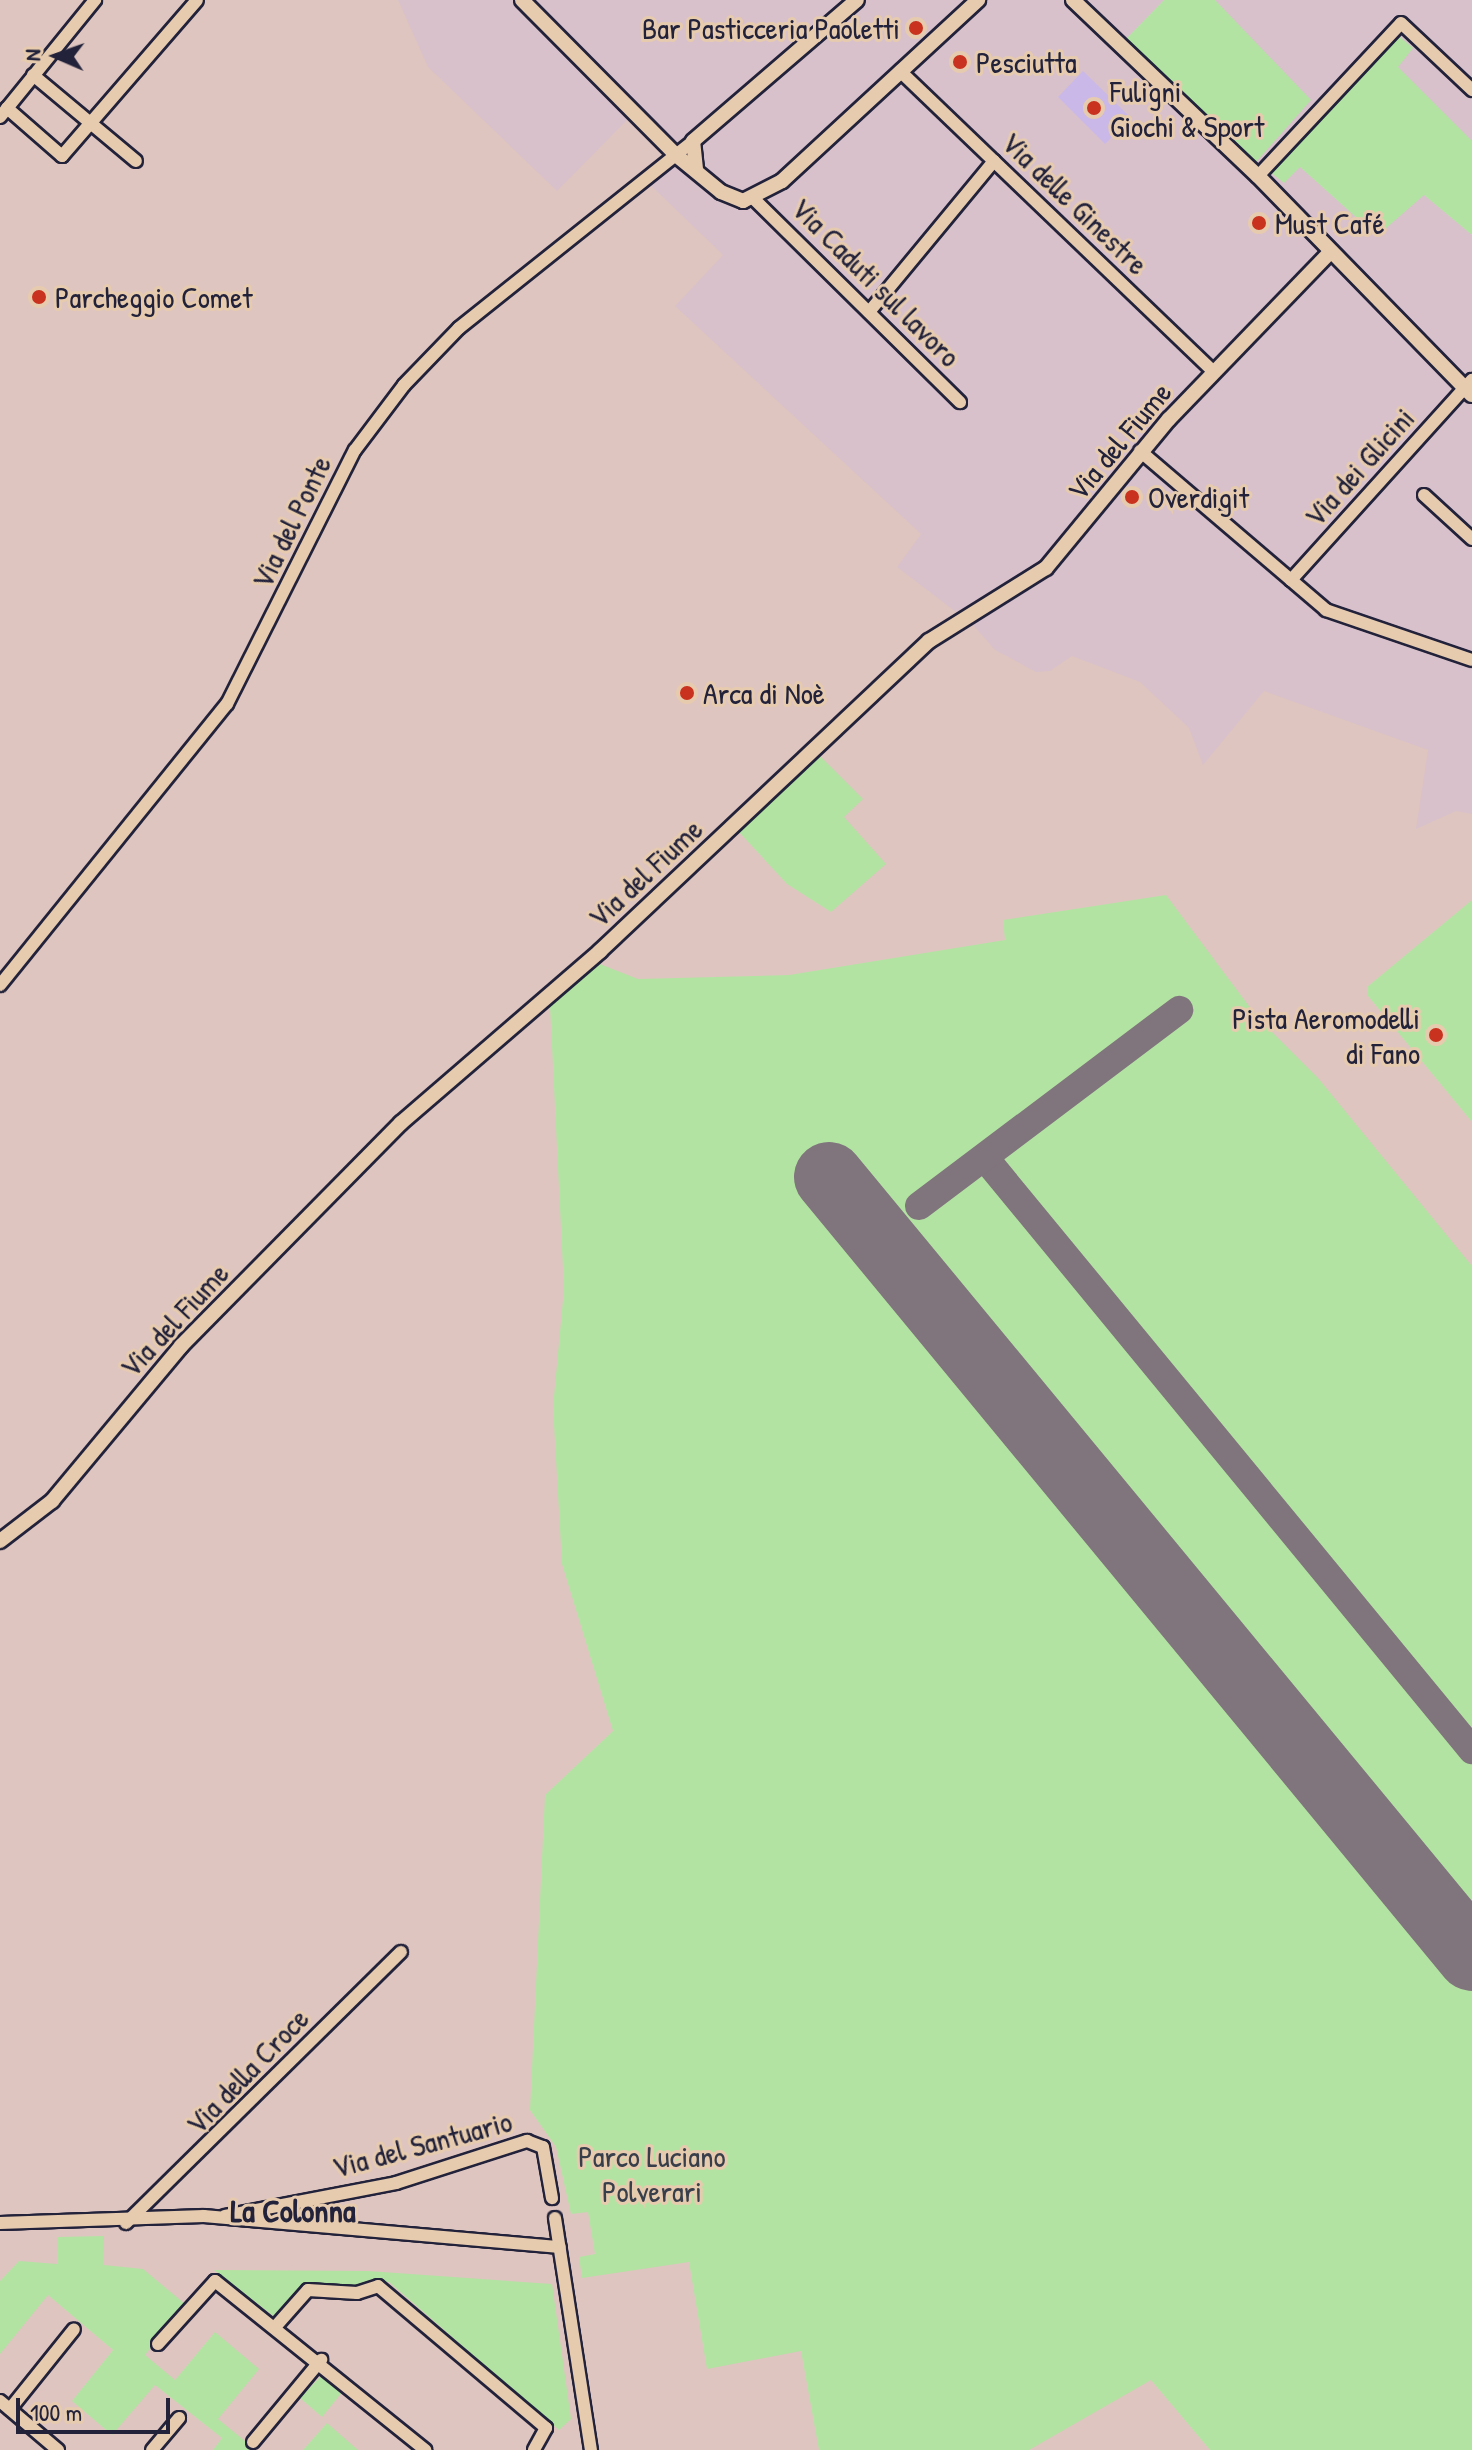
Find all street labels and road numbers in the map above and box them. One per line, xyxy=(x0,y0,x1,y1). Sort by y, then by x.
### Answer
street label: Via delle Ginestre xyxy=(994,124,1156,282)
street label: Via Caduti sul lavoro xyxy=(784,190,968,374)
street label: Via del Fiume xyxy=(1059,375,1179,507)
street label: Via dei Glicini xyxy=(1296,400,1422,534)
street label: Via del Ponte xyxy=(243,450,339,594)
street label: Via del Fiume xyxy=(580,811,710,935)
street label: Via del Fiume xyxy=(112,1255,236,1385)
street label: Via della Croce xyxy=(178,2001,316,2141)
street label: Via del Santuario xyxy=(328,2103,516,2185)

